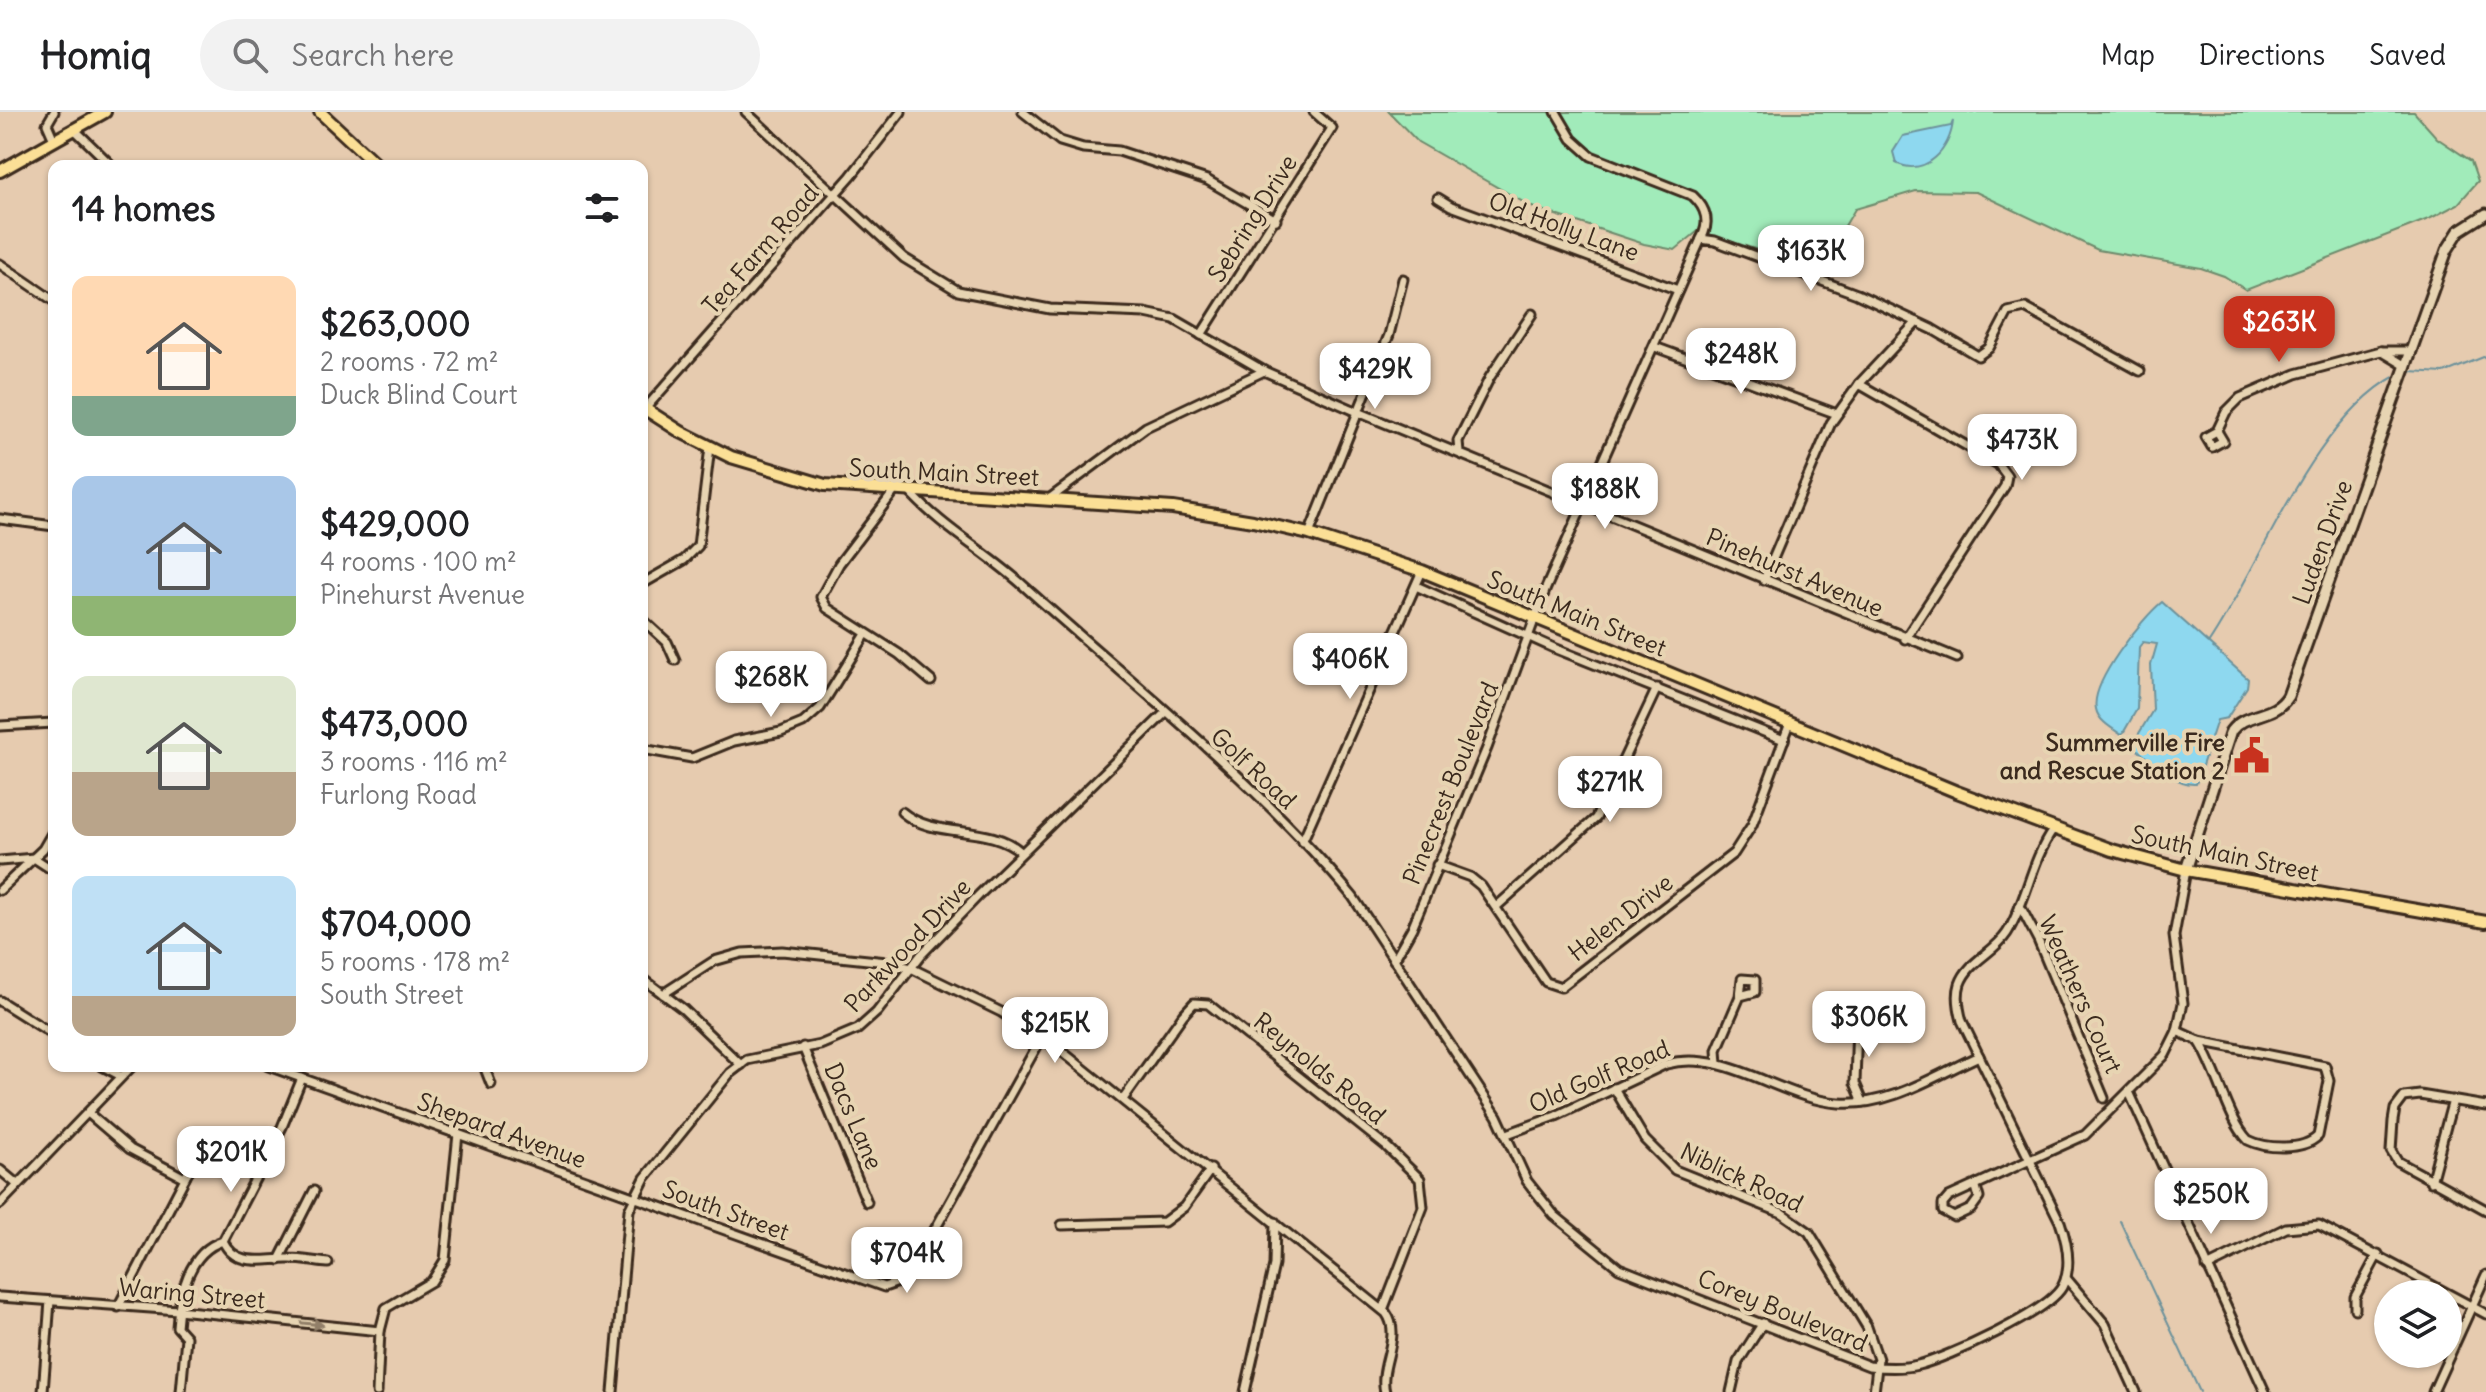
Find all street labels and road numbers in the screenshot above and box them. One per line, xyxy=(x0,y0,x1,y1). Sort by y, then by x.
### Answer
street label: Sebring Drive xyxy=(1201,149,1303,287)
street label: Tea Farm Road xyxy=(695,178,825,320)
street label: Old Holly Lane xyxy=(1485,185,1643,267)
street label: South Main Street xyxy=(848,452,1040,492)
street label: Luden Drive xyxy=(2286,476,2358,608)
street label: Pinehurst Avenue xyxy=(1702,521,1888,623)
street label: South Main Street xyxy=(1483,563,1671,663)
street label: Pinecrest Boulevard xyxy=(1396,677,1504,889)
street label: Golf Road xyxy=(1205,721,1303,815)
street label: South Main Street xyxy=(2129,819,2321,887)
street label: Helen Drive xyxy=(1562,867,1678,967)
street label: Parkwood Drive xyxy=(837,872,977,1018)
street label: Weathers Court xyxy=(2033,910,2129,1078)
street label: Reynolds Road xyxy=(1248,1006,1392,1130)
street label: Old Golf Road xyxy=(1524,1033,1674,1119)
street label: Dacs Lane xyxy=(818,1058,890,1174)
street label: Shepard Avenue xyxy=(414,1086,590,1174)
street label: Niblick Road xyxy=(1676,1135,1808,1219)
street label: South Street xyxy=(659,1173,793,1247)
street label: Corey Boulevard xyxy=(1694,1262,1872,1358)
street label: Waring Street xyxy=(117,1272,267,1314)

